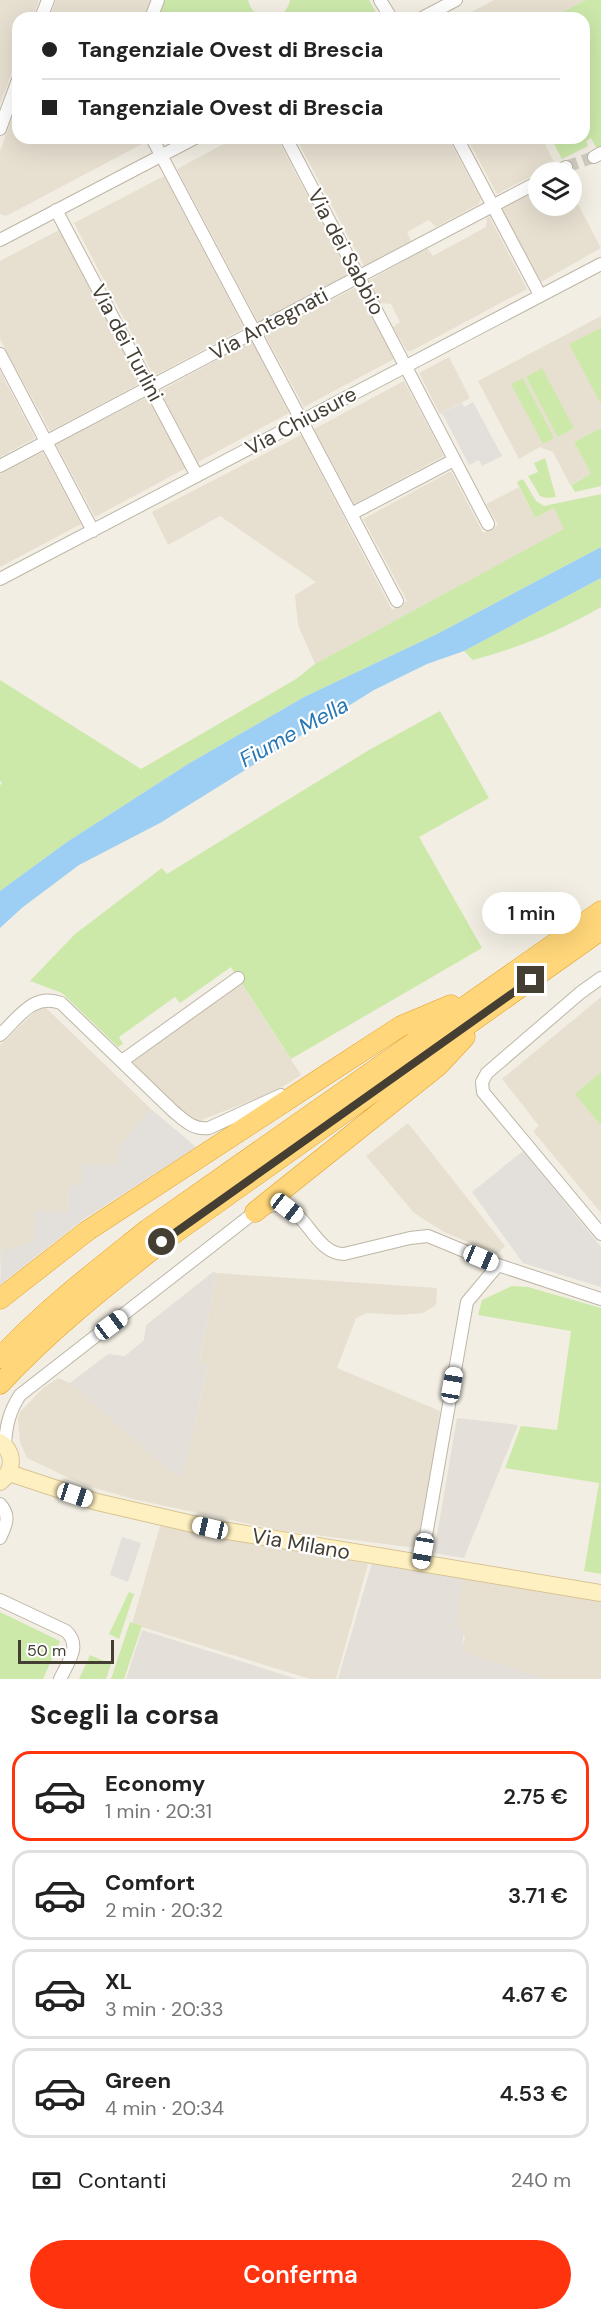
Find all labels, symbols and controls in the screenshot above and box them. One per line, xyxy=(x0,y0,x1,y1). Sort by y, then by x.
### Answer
text: Tangenziale Ovest di Brescia xyxy=(78,35,383,64)
text: Tangenziale Ovest di Brescia xyxy=(78,93,383,122)
map controls xyxy=(528,162,582,216)
button: layers xyxy=(528,162,582,216)
street label: Via dei Sabbio xyxy=(301,184,391,320)
street label: Via dei Turlini xyxy=(84,279,170,407)
street label: Via Antegnati xyxy=(205,281,333,367)
street label: Via Chiusure xyxy=(240,380,362,462)
water label: Fiume Mella xyxy=(234,690,354,774)
callout: 1 min xyxy=(482,893,580,935)
text: 1 min xyxy=(508,900,555,926)
route end xyxy=(517,966,544,993)
car xyxy=(267,1190,307,1226)
route start xyxy=(148,1228,175,1255)
car xyxy=(461,1243,501,1273)
car xyxy=(91,1307,131,1343)
car xyxy=(440,1366,464,1404)
car xyxy=(55,1481,95,1509)
car xyxy=(190,1515,230,1541)
street label: Via Milano xyxy=(250,1522,352,1566)
car xyxy=(411,1532,435,1570)
scale bar xyxy=(18,1637,114,1664)
text: 50 m xyxy=(27,1640,66,1661)
text: Scegli la corsa xyxy=(30,1697,219,1732)
icon: car xyxy=(33,1769,87,1823)
text: Economy xyxy=(105,1769,205,1798)
text: 2.75 € xyxy=(503,1782,568,1811)
text: 1 min · 20:31 xyxy=(105,1798,212,1824)
icon: car xyxy=(33,1868,87,1922)
text: Comfort xyxy=(105,1868,195,1897)
text: 3.71 € xyxy=(508,1881,568,1910)
text: 2 min · 20:32 xyxy=(105,1897,223,1923)
icon: car xyxy=(33,1967,87,2021)
text: XL xyxy=(105,1967,132,1996)
text: 4.67 € xyxy=(501,1980,568,2009)
text: 3 min · 20:33 xyxy=(105,1996,224,2022)
icon: car xyxy=(33,2066,87,2120)
text: Green xyxy=(105,2066,171,2095)
text: 4.53 € xyxy=(499,2079,568,2108)
text: 4 min · 20:34 xyxy=(105,2095,224,2121)
icon: cash xyxy=(30,2164,63,2197)
text: Contanti xyxy=(78,2166,167,2195)
text: 240 m xyxy=(511,2167,571,2193)
button: Conferma xyxy=(30,2240,571,2309)

